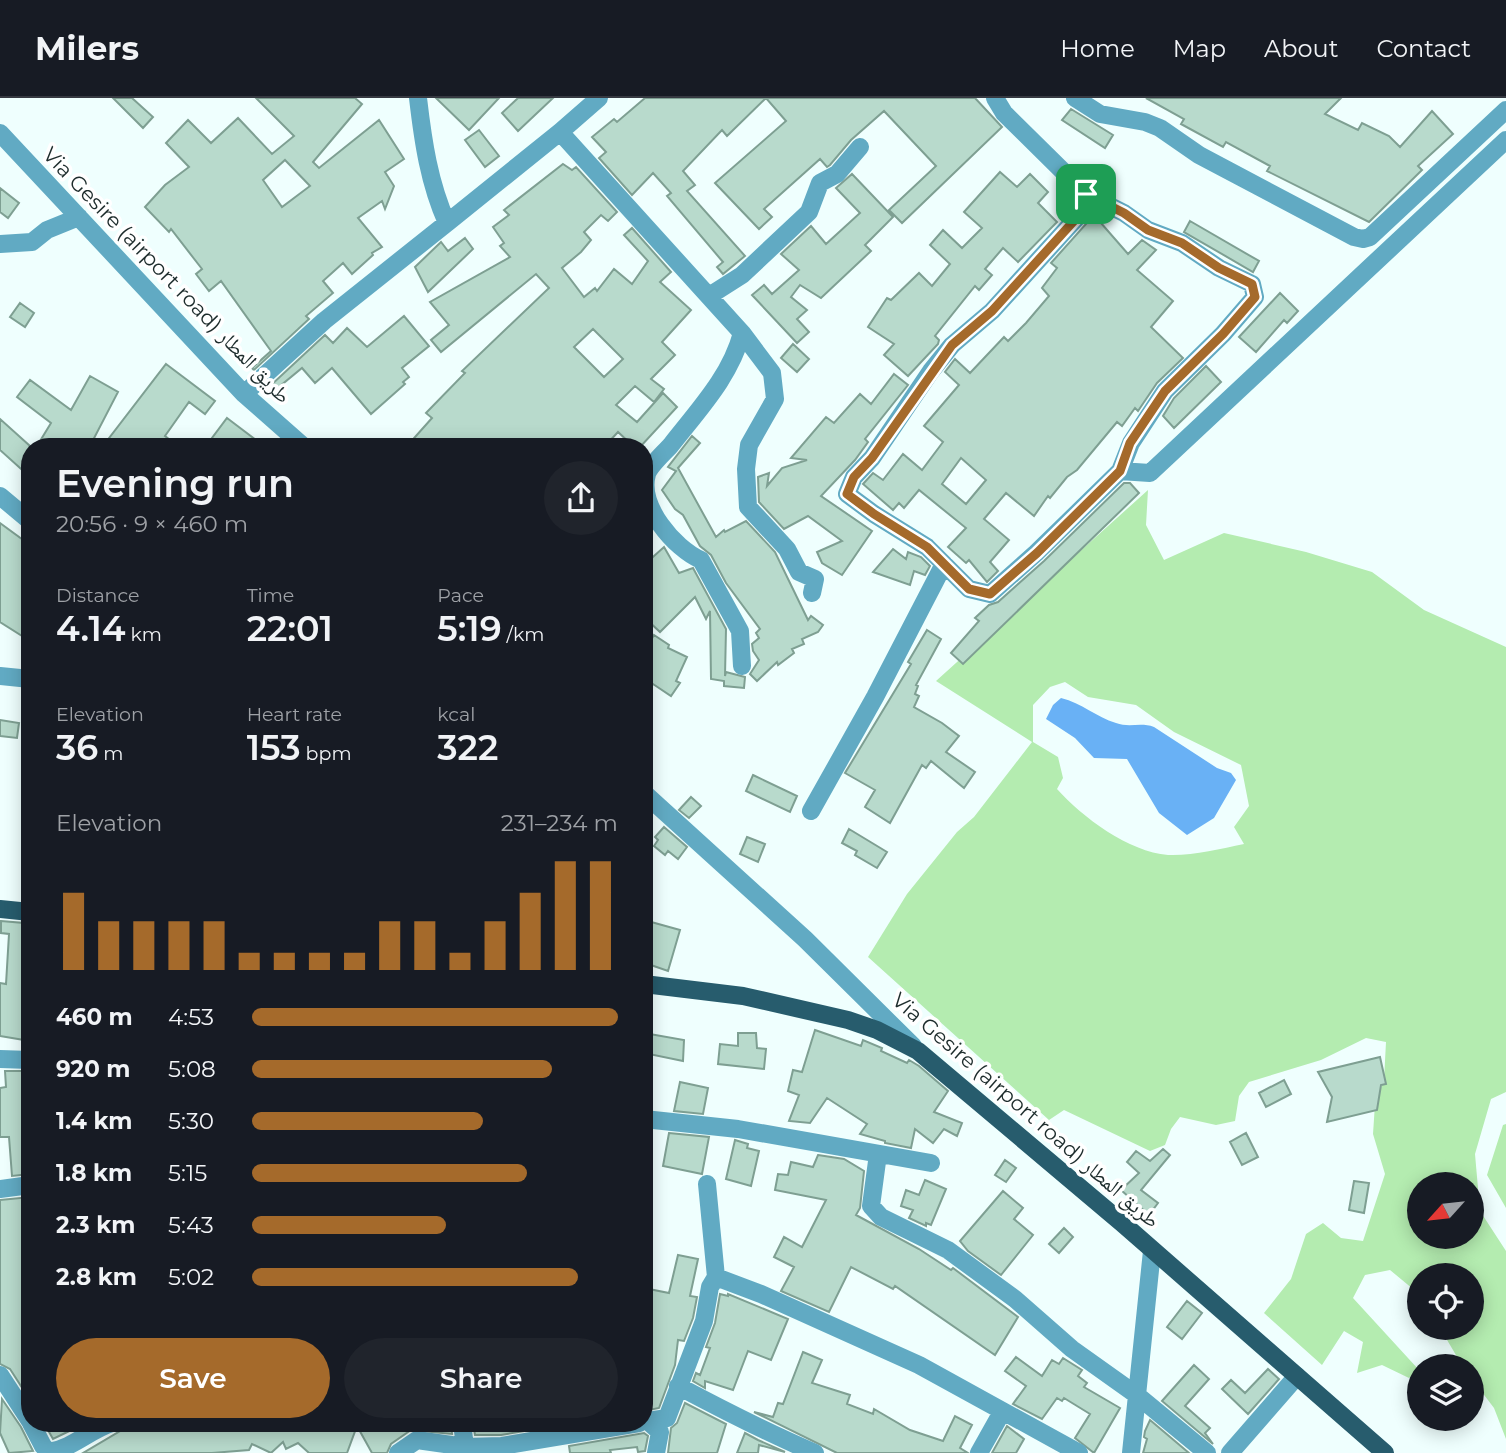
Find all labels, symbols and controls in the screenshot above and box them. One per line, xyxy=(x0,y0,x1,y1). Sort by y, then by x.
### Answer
text: Milers xyxy=(35,28,139,68)
text: Home xyxy=(1060,34,1135,63)
text: Map xyxy=(1173,34,1226,63)
text: About xyxy=(1264,34,1338,63)
text: Contact xyxy=(1376,34,1471,63)
street label: Via Gesire (airport road) طريق المطار xyxy=(37,142,296,409)
pin xyxy=(1056,164,1116,224)
icon: arrive xyxy=(1067,175,1105,213)
text: Evening run xyxy=(56,460,294,507)
button: share xyxy=(544,461,618,535)
text: 20:56 · 9 × 460 m xyxy=(56,510,248,538)
text: Distance xyxy=(56,584,139,607)
text: Time xyxy=(247,584,294,607)
text: Pace xyxy=(437,584,484,607)
text: 4.14 xyxy=(56,607,126,650)
text: 22:01 xyxy=(247,607,333,650)
text: 5:19 xyxy=(437,607,502,650)
text: km xyxy=(126,623,162,646)
text: /km xyxy=(502,623,544,646)
text: Elevation xyxy=(56,703,144,726)
text: Heart rate xyxy=(247,703,342,726)
text: kcal xyxy=(437,703,475,726)
text: 36 xyxy=(56,726,98,769)
text: 153 xyxy=(247,726,301,769)
text: 322 xyxy=(437,726,498,769)
text: m xyxy=(98,742,123,765)
text: bpm xyxy=(301,742,352,765)
text: Elevation xyxy=(56,809,162,837)
text: 231–234 m xyxy=(501,809,618,837)
street label: Via Gesire (airport road) طريق المطار xyxy=(887,987,1165,1234)
text: 460 m xyxy=(56,1003,133,1031)
text: 4:53 xyxy=(168,1003,214,1031)
text: 920 m xyxy=(56,1055,130,1083)
text: 5:08 xyxy=(168,1055,216,1083)
text: 1.4 km xyxy=(56,1107,133,1135)
text: 5:30 xyxy=(168,1107,214,1135)
text: 1.8 km xyxy=(56,1159,132,1187)
text: 5:15 xyxy=(168,1159,207,1187)
north arrow xyxy=(1407,1172,1484,1250)
map controls xyxy=(1407,1172,1484,1431)
text: 2.3 km xyxy=(56,1211,135,1239)
text: 5:43 xyxy=(168,1211,214,1239)
text: 2.8 km xyxy=(56,1263,137,1291)
text: 5:02 xyxy=(168,1263,214,1291)
button: locate xyxy=(1407,1263,1484,1340)
button: Save xyxy=(56,1338,330,1418)
button: Share xyxy=(344,1338,618,1418)
button: layers xyxy=(1407,1354,1484,1431)

